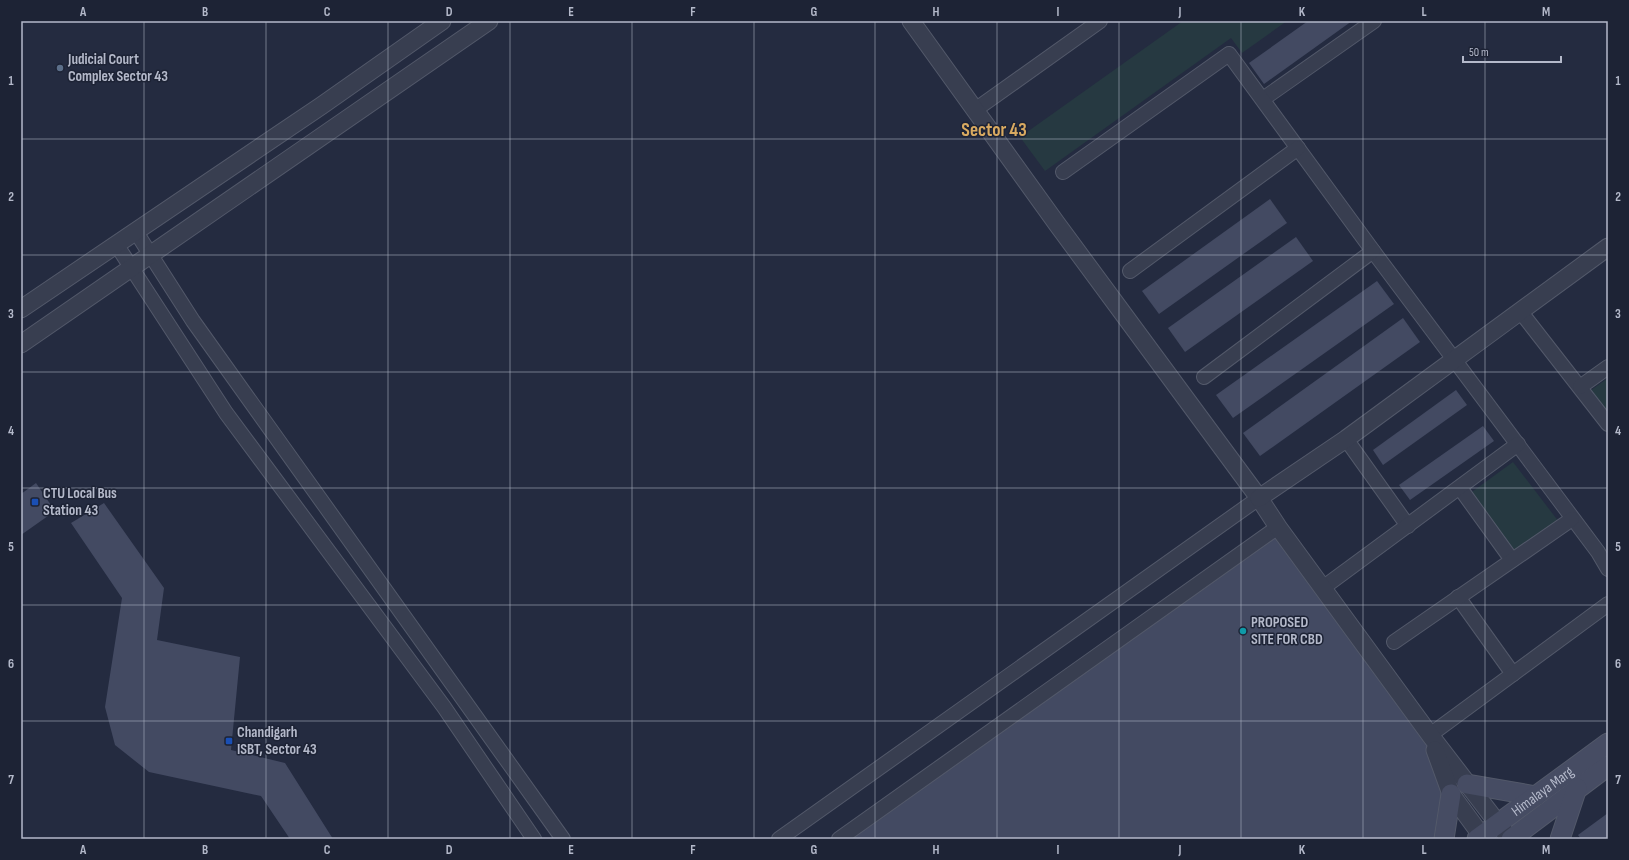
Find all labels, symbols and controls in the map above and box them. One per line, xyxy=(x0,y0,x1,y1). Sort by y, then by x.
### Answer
text: A xyxy=(79,4,87,20)
text: B xyxy=(202,4,208,20)
text: C xyxy=(324,4,331,20)
text: D xyxy=(446,4,453,20)
text: E xyxy=(568,4,574,20)
text: F xyxy=(690,4,696,20)
text: G xyxy=(811,4,818,20)
text: H xyxy=(933,4,940,20)
text: I xyxy=(1057,4,1060,20)
text: J xyxy=(1178,4,1182,20)
text: K xyxy=(1299,4,1306,20)
text: L xyxy=(1421,4,1427,20)
text: M xyxy=(1542,4,1550,20)
scale bar xyxy=(1463,38,1561,64)
text: 50 m xyxy=(1469,45,1489,60)
place label: Judicial Court Complex Sector 43 xyxy=(67,50,168,86)
marker: Judicial Court Complex Sector 43 xyxy=(55,63,65,73)
text: 1 xyxy=(8,73,14,89)
text: 1 xyxy=(1615,73,1621,89)
district label: Sector 43 xyxy=(961,119,1027,142)
text: 2 xyxy=(8,189,14,205)
text: 2 xyxy=(1615,189,1621,205)
text: 3 xyxy=(8,306,14,322)
text: 3 xyxy=(1615,306,1621,322)
text: 4 xyxy=(8,423,14,439)
text: 4 xyxy=(1615,423,1621,439)
place label: CTU Local Bus Station 43 xyxy=(43,484,117,520)
marker: CTU Local Bus Station 43 xyxy=(30,497,40,507)
text: 5 xyxy=(8,539,14,555)
text: 5 xyxy=(1615,539,1621,555)
place label: PROPOSED SITE FOR CBD xyxy=(1251,613,1323,649)
marker: PROPOSED SITE FOR CBD xyxy=(1238,626,1248,636)
text: 6 xyxy=(8,656,14,672)
text: 6 xyxy=(1615,656,1621,672)
place label: Chandigarh ISBT, Sector 43 xyxy=(237,723,317,759)
marker: Chandigarh ISBT, Sector 43 xyxy=(224,736,234,746)
street label: Himalaya Marg xyxy=(1508,762,1578,821)
text: 7 xyxy=(8,772,14,788)
text: 7 xyxy=(1615,772,1621,788)
text: A xyxy=(79,842,87,858)
text: B xyxy=(202,842,208,858)
text: C xyxy=(324,842,331,858)
text: D xyxy=(446,842,453,858)
text: E xyxy=(568,842,574,858)
text: F xyxy=(690,842,696,858)
text: G xyxy=(811,842,818,858)
text: H xyxy=(933,842,940,858)
text: I xyxy=(1057,842,1060,858)
text: J xyxy=(1178,842,1182,858)
text: K xyxy=(1299,842,1306,858)
text: L xyxy=(1421,842,1427,858)
text: M xyxy=(1542,842,1550,858)

